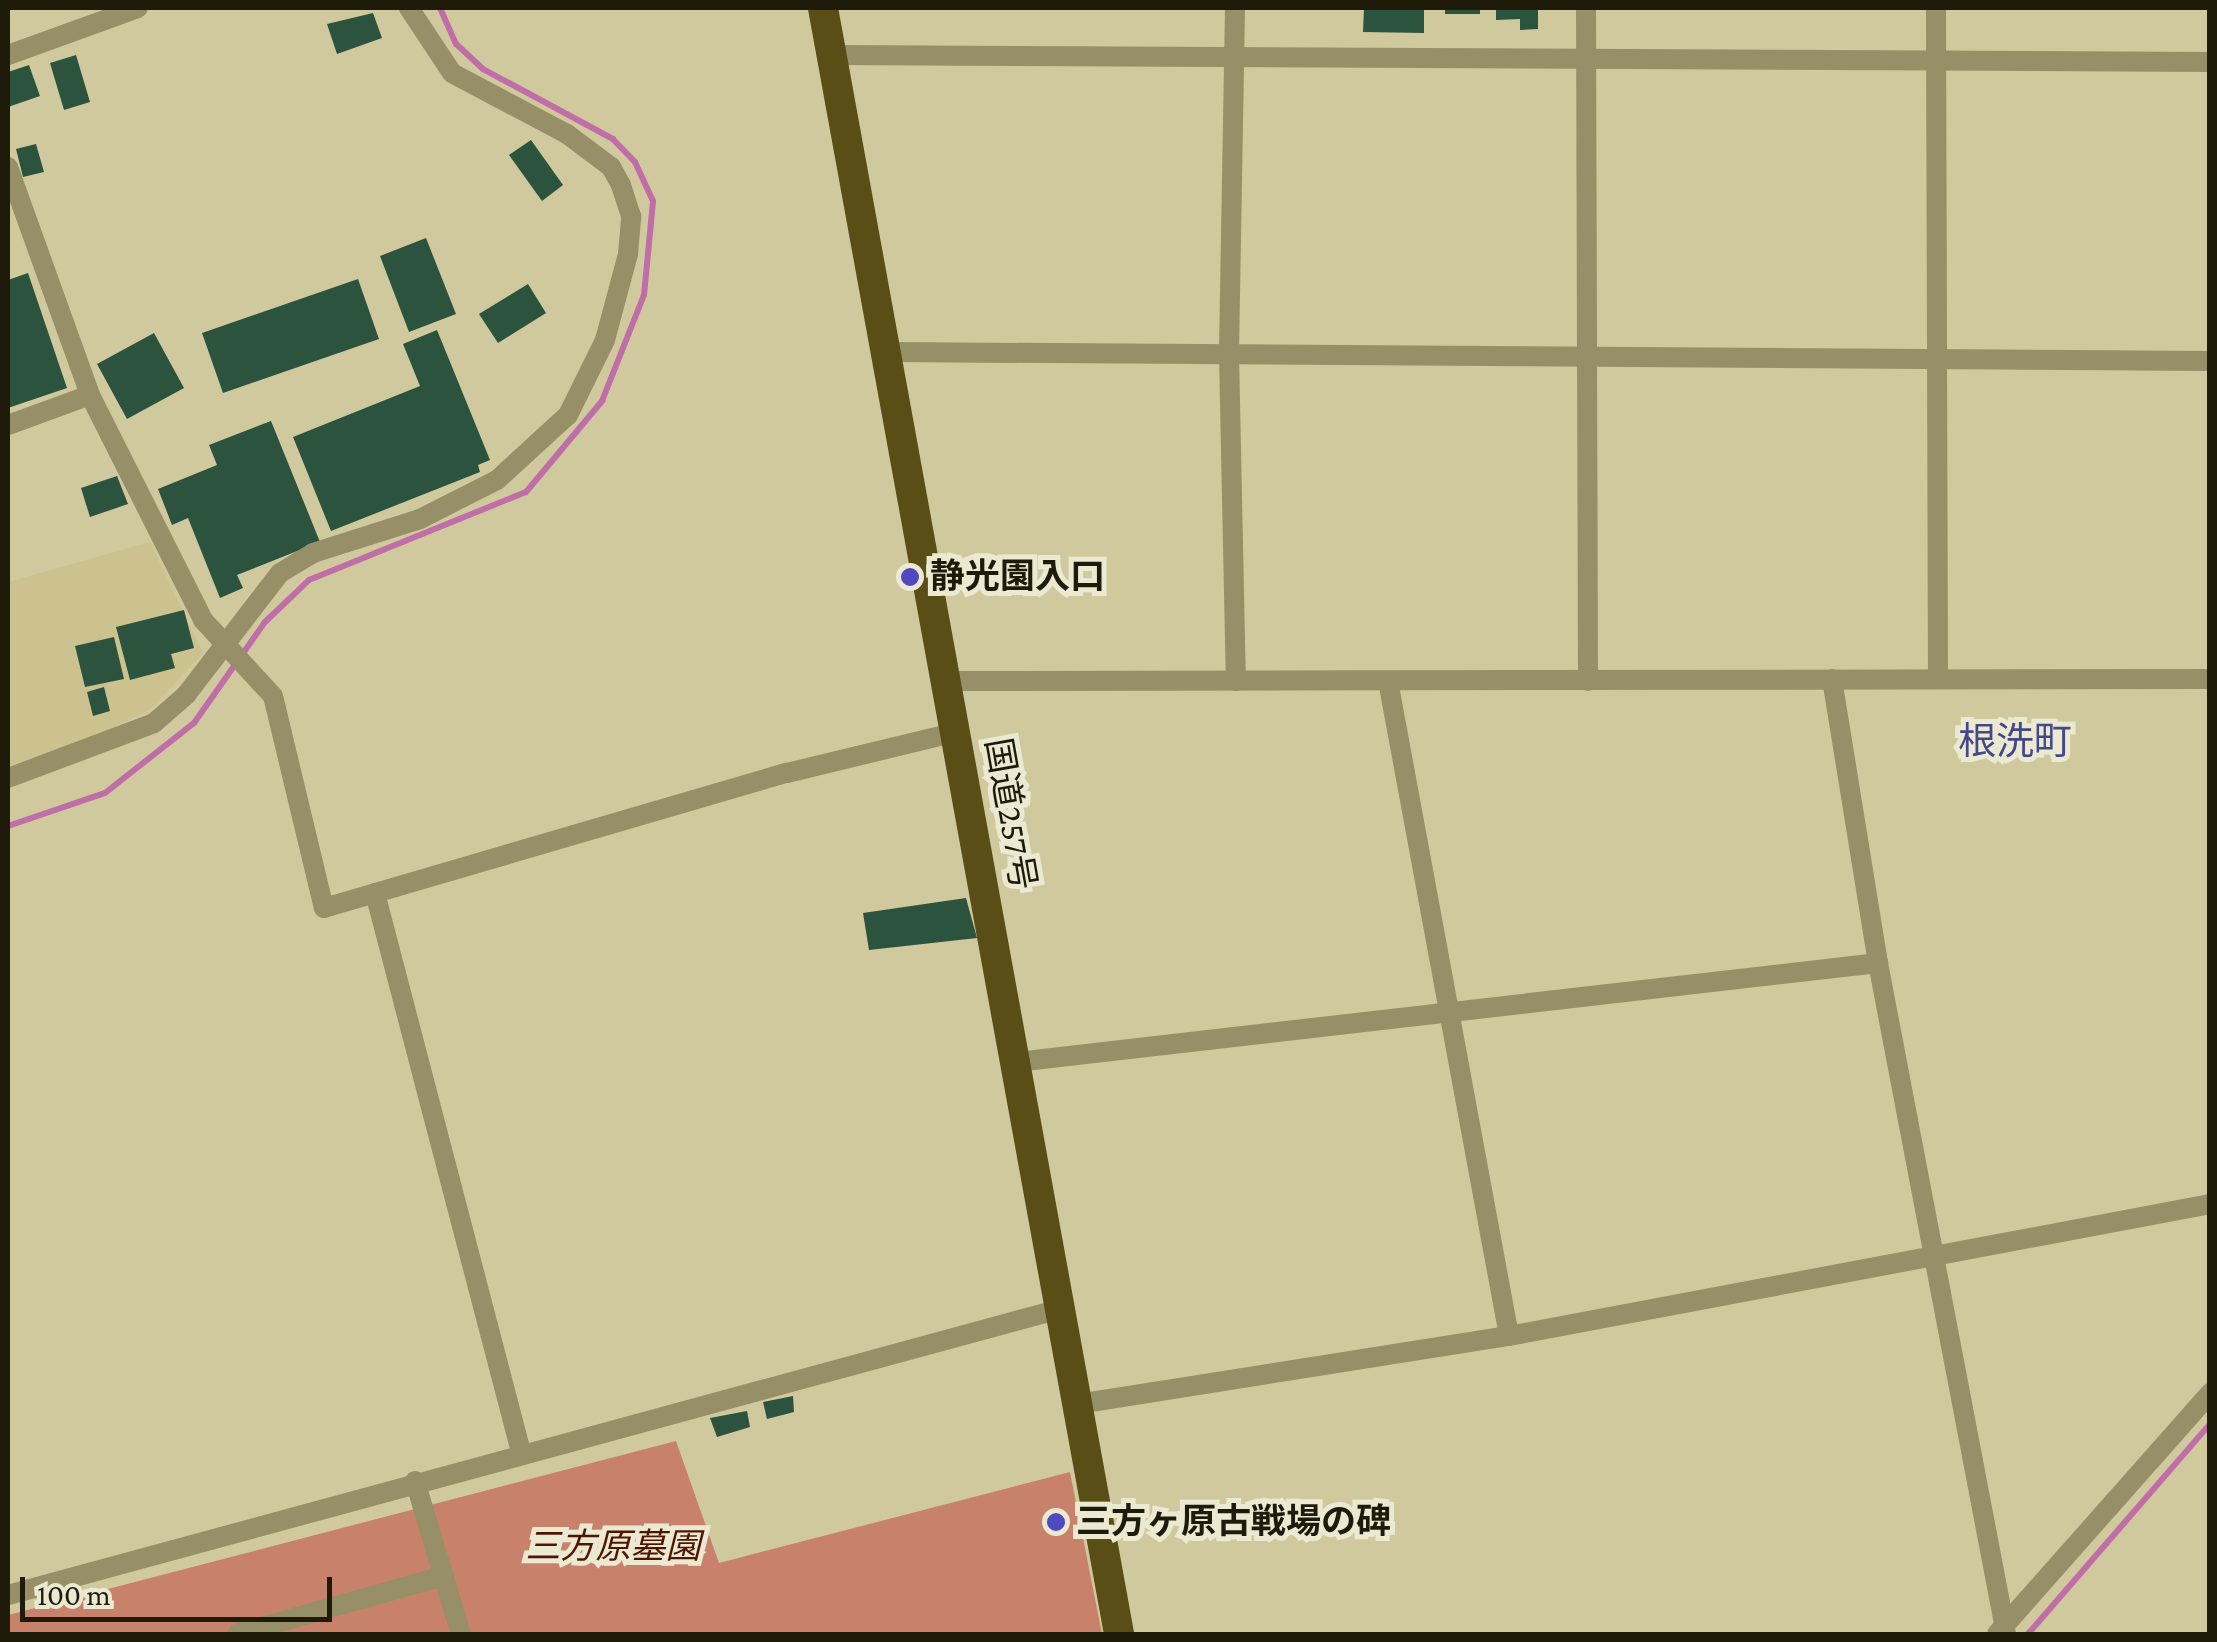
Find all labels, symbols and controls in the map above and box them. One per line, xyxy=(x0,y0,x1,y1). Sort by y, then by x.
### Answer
place label: 静光園入口 xyxy=(930,556,1105,598)
marker: 静光園入口 xyxy=(899,566,921,588)
district label: 根洗町 xyxy=(1958,719,2072,765)
street label: 国道257号 xyxy=(976,735,1044,893)
place label: 三方ヶ原古戦場の碑 xyxy=(1076,1501,1391,1543)
marker: 三方ヶ原古戦場の碑 xyxy=(1045,1511,1067,1533)
park label: 三方原墓園 xyxy=(526,1526,700,1568)
scale bar xyxy=(25,1557,338,1619)
text: 100 m xyxy=(37,1578,111,1611)

